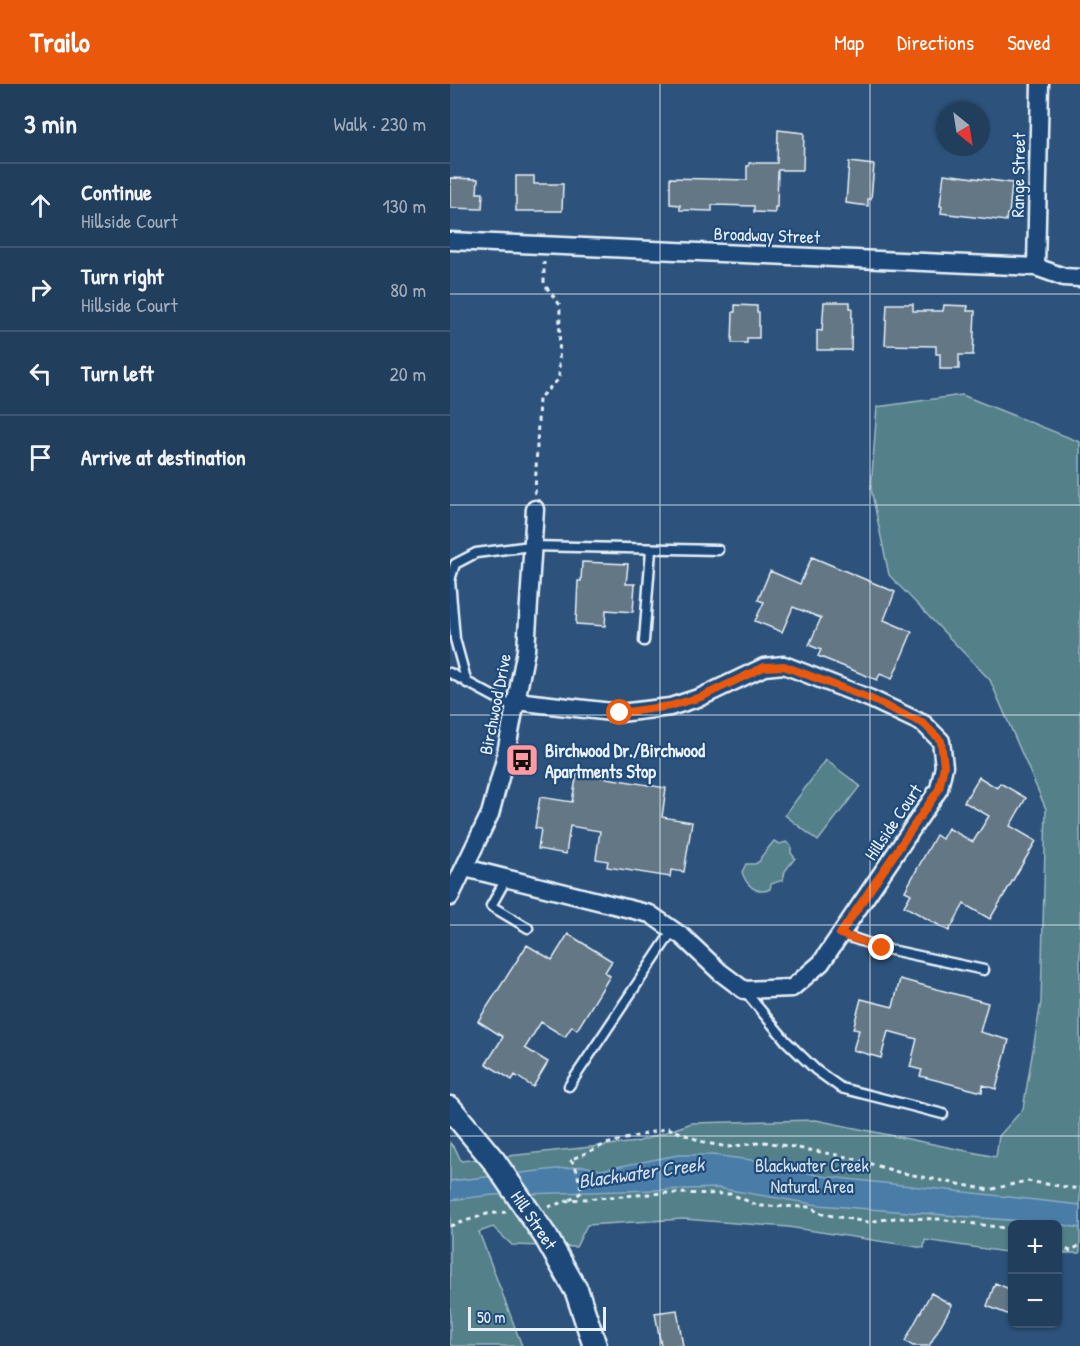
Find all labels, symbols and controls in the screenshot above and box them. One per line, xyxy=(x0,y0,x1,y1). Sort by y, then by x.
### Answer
text: Trailo xyxy=(30,23,90,61)
text: Map xyxy=(834,28,864,57)
text: Directions xyxy=(897,28,974,57)
text: Saved xyxy=(1007,28,1050,57)
north arrow xyxy=(936,102,990,156)
text: 3 min xyxy=(24,106,77,141)
text: Walk · 230 m xyxy=(334,110,426,137)
street label: Range Street xyxy=(1005,132,1031,218)
text: Continue xyxy=(81,177,152,207)
icon: ahead xyxy=(24,189,57,222)
text: 130 m xyxy=(383,192,426,219)
text: Hillside Court xyxy=(81,207,178,234)
street label: Broadway Street xyxy=(713,221,821,249)
text: Turn right xyxy=(81,261,164,291)
icon: right xyxy=(24,273,57,306)
text: 80 m xyxy=(390,276,426,303)
text: Hillside Court xyxy=(81,291,178,318)
icon: left xyxy=(24,357,57,390)
text: Turn left xyxy=(81,358,154,388)
text: 20 m xyxy=(389,360,426,387)
icon: arrive xyxy=(24,441,57,474)
text: Arrive at destination xyxy=(81,442,246,472)
street label: Birchwood Drive xyxy=(473,651,517,757)
route start xyxy=(606,699,632,725)
place label: Birchwood Dr./Birchwood Apartments Stop xyxy=(545,738,705,785)
bus stop icon: Birchwood Dr./Birchwood Apartments Stop xyxy=(504,742,540,778)
street label: Hillside Court xyxy=(858,778,928,865)
route end xyxy=(868,934,894,960)
water label: Blackwater Creek xyxy=(576,1150,707,1194)
park label: Blackwater Creek Natural Area xyxy=(755,1153,869,1199)
street label: Hill Street xyxy=(505,1186,563,1255)
map controls xyxy=(1008,1220,1062,1328)
button: + xyxy=(1008,1220,1062,1274)
button: − xyxy=(1008,1274,1062,1328)
scale bar xyxy=(468,1304,606,1332)
text: 50 m xyxy=(477,1306,506,1328)

